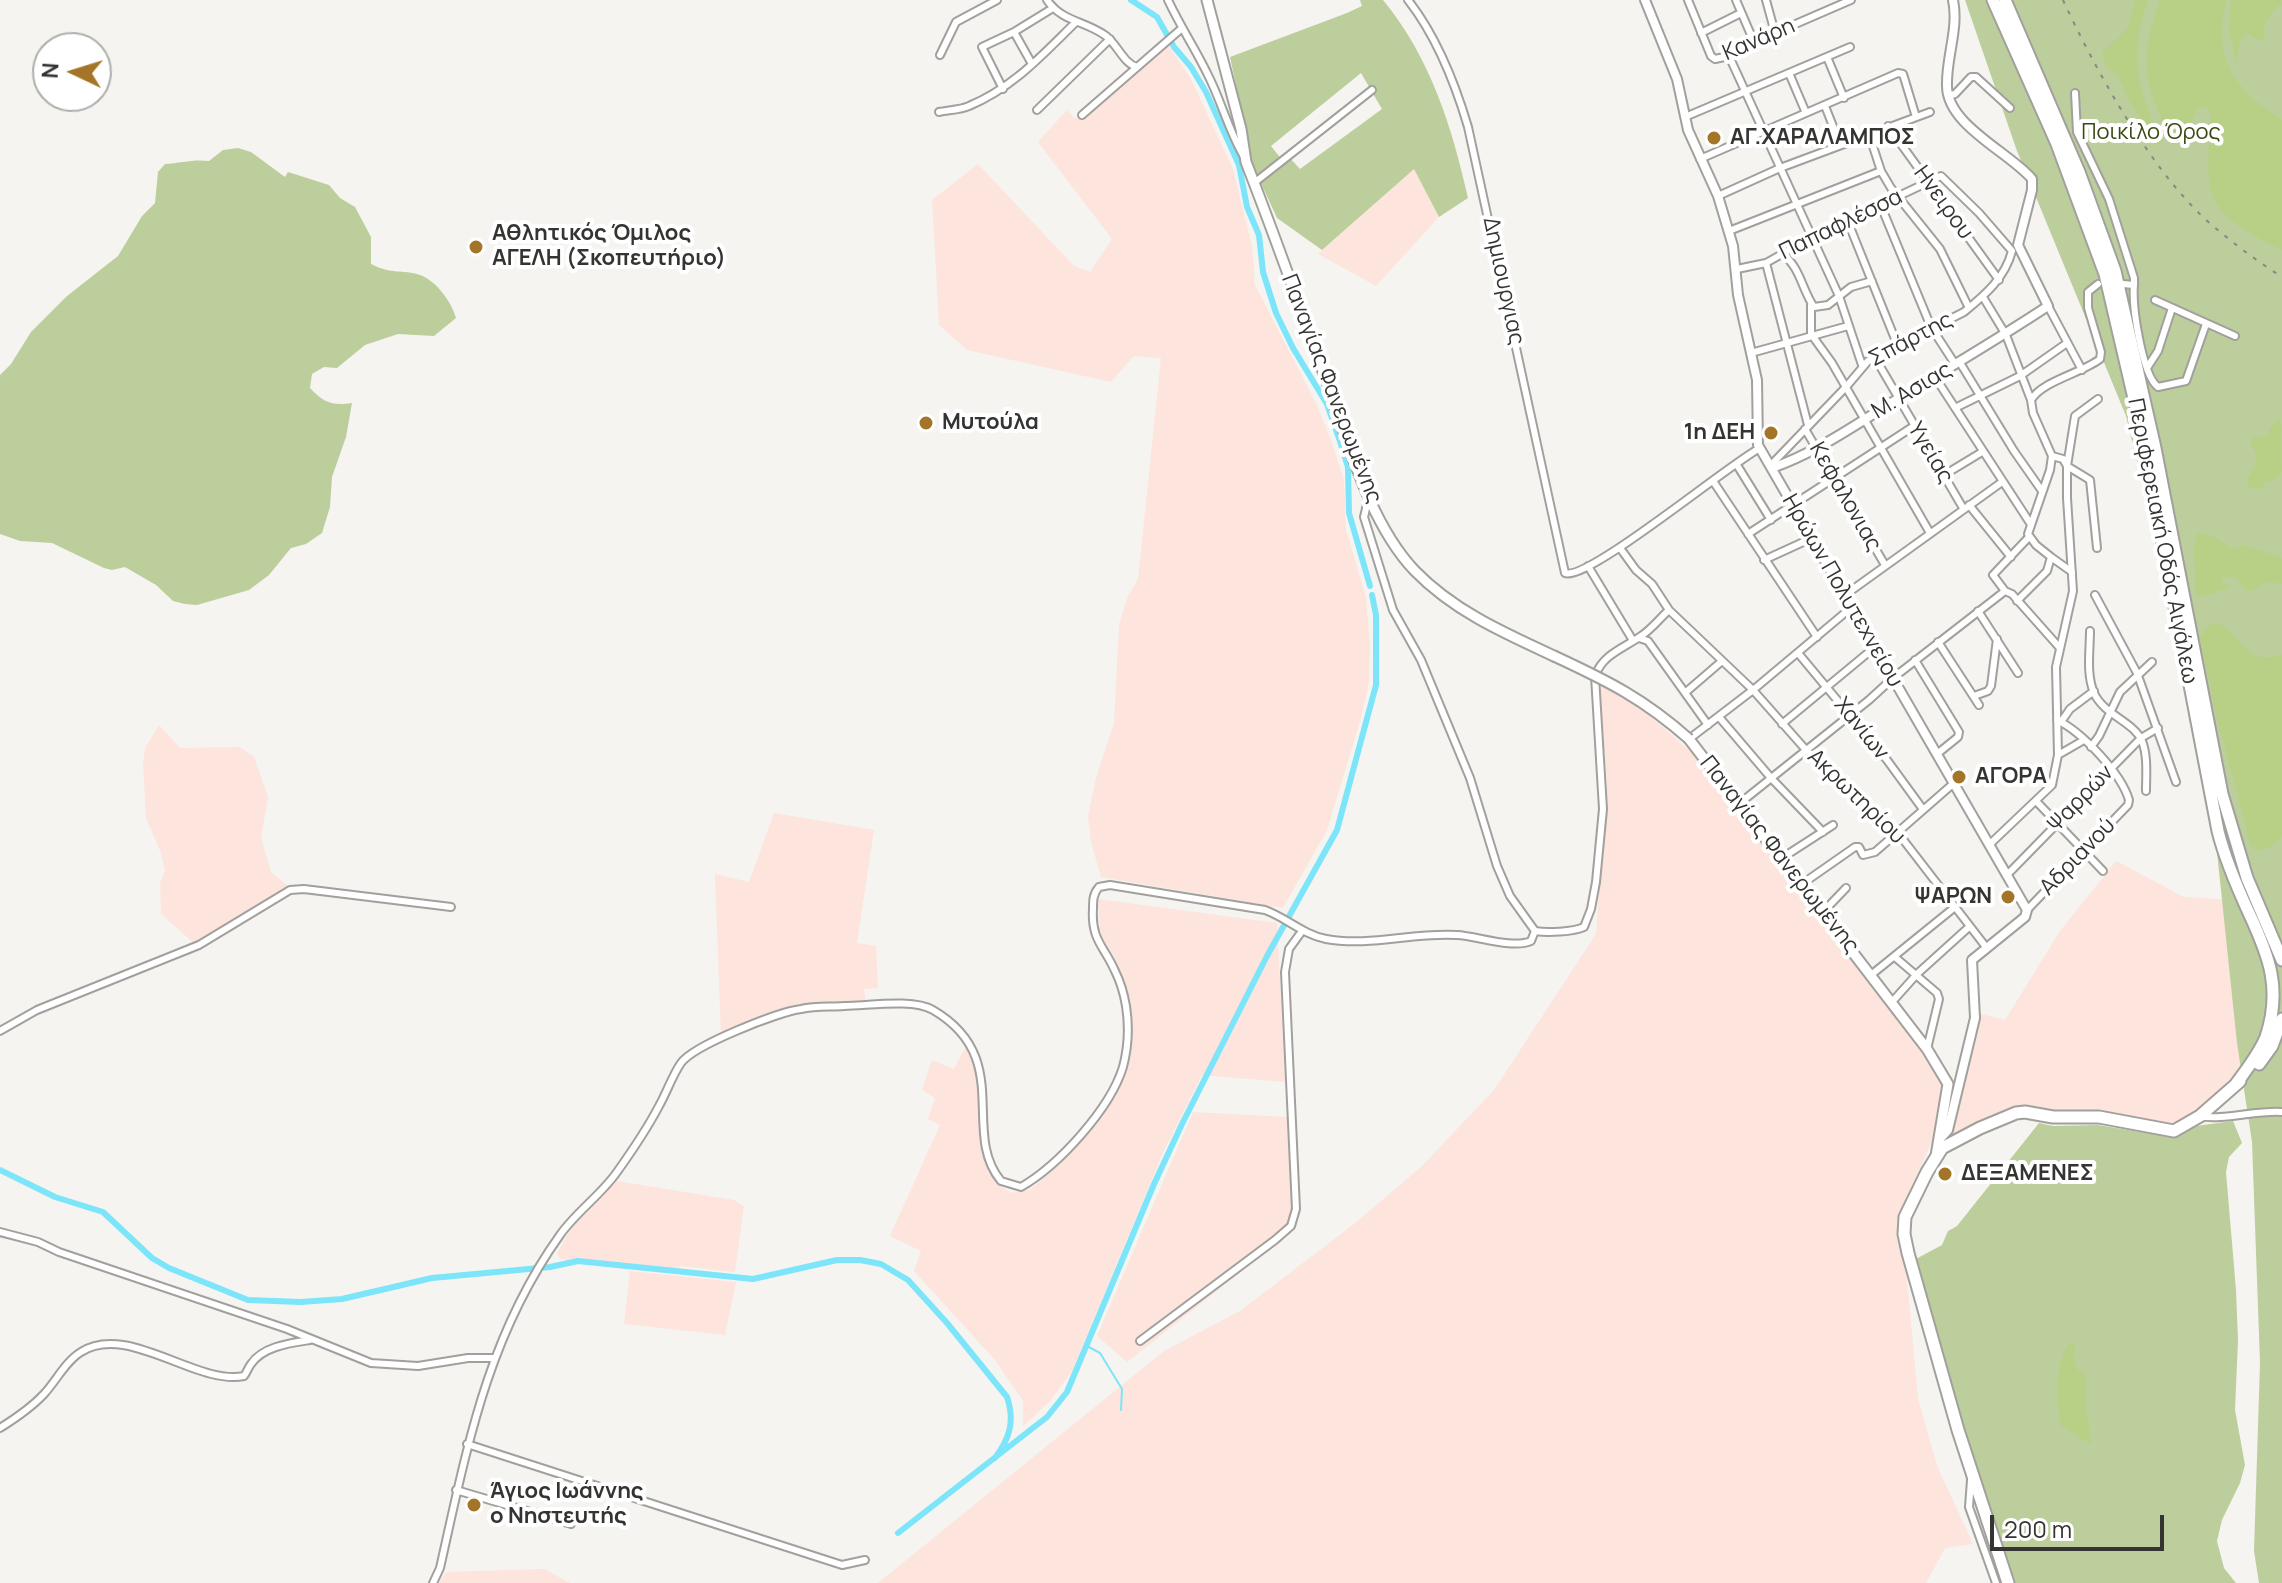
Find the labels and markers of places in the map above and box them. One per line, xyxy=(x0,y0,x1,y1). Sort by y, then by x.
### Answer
place label: ΑΓ.ΧΑΡΑΛΑΜΠΟΣ xyxy=(1730,125,1915,151)
marker: ΑΓ.ΧΑΡΑΛΑΜΠΟΣ xyxy=(1705,129,1723,147)
place label: Αθλητικός Όμιλος ΑΓΕΛΗ (Σκοπευτήριο) xyxy=(492,221,726,272)
marker: Αθλητικός Όμιλος ΑΓΕΛΗ (Σκοπευτήριο) xyxy=(467,238,485,256)
place label: Μυτούλα xyxy=(942,410,1039,436)
marker: Μυτούλα xyxy=(917,414,935,432)
place label: 1η ΔΕΗ xyxy=(1684,420,1755,446)
marker: 1η ΔΕΗ xyxy=(1762,424,1780,442)
place label: ΑΓΟΡΑ xyxy=(1975,764,2047,790)
marker: ΑΓΟΡΑ xyxy=(1950,768,1968,786)
place label: ΨΑΡΩΝ xyxy=(1914,884,1992,910)
marker: ΨΑΡΩΝ xyxy=(1999,888,2017,906)
place label: ΔΕΞΑΜΕΝΕΣ xyxy=(1961,1161,2094,1187)
marker: ΔΕΞΑΜΕΝΕΣ xyxy=(1936,1165,1954,1183)
place label: Άγιος Ιωάννης ο Νηστευτής xyxy=(490,1479,643,1530)
marker: Άγιος Ιωάννης ο Νηστευτής xyxy=(465,1496,483,1514)

